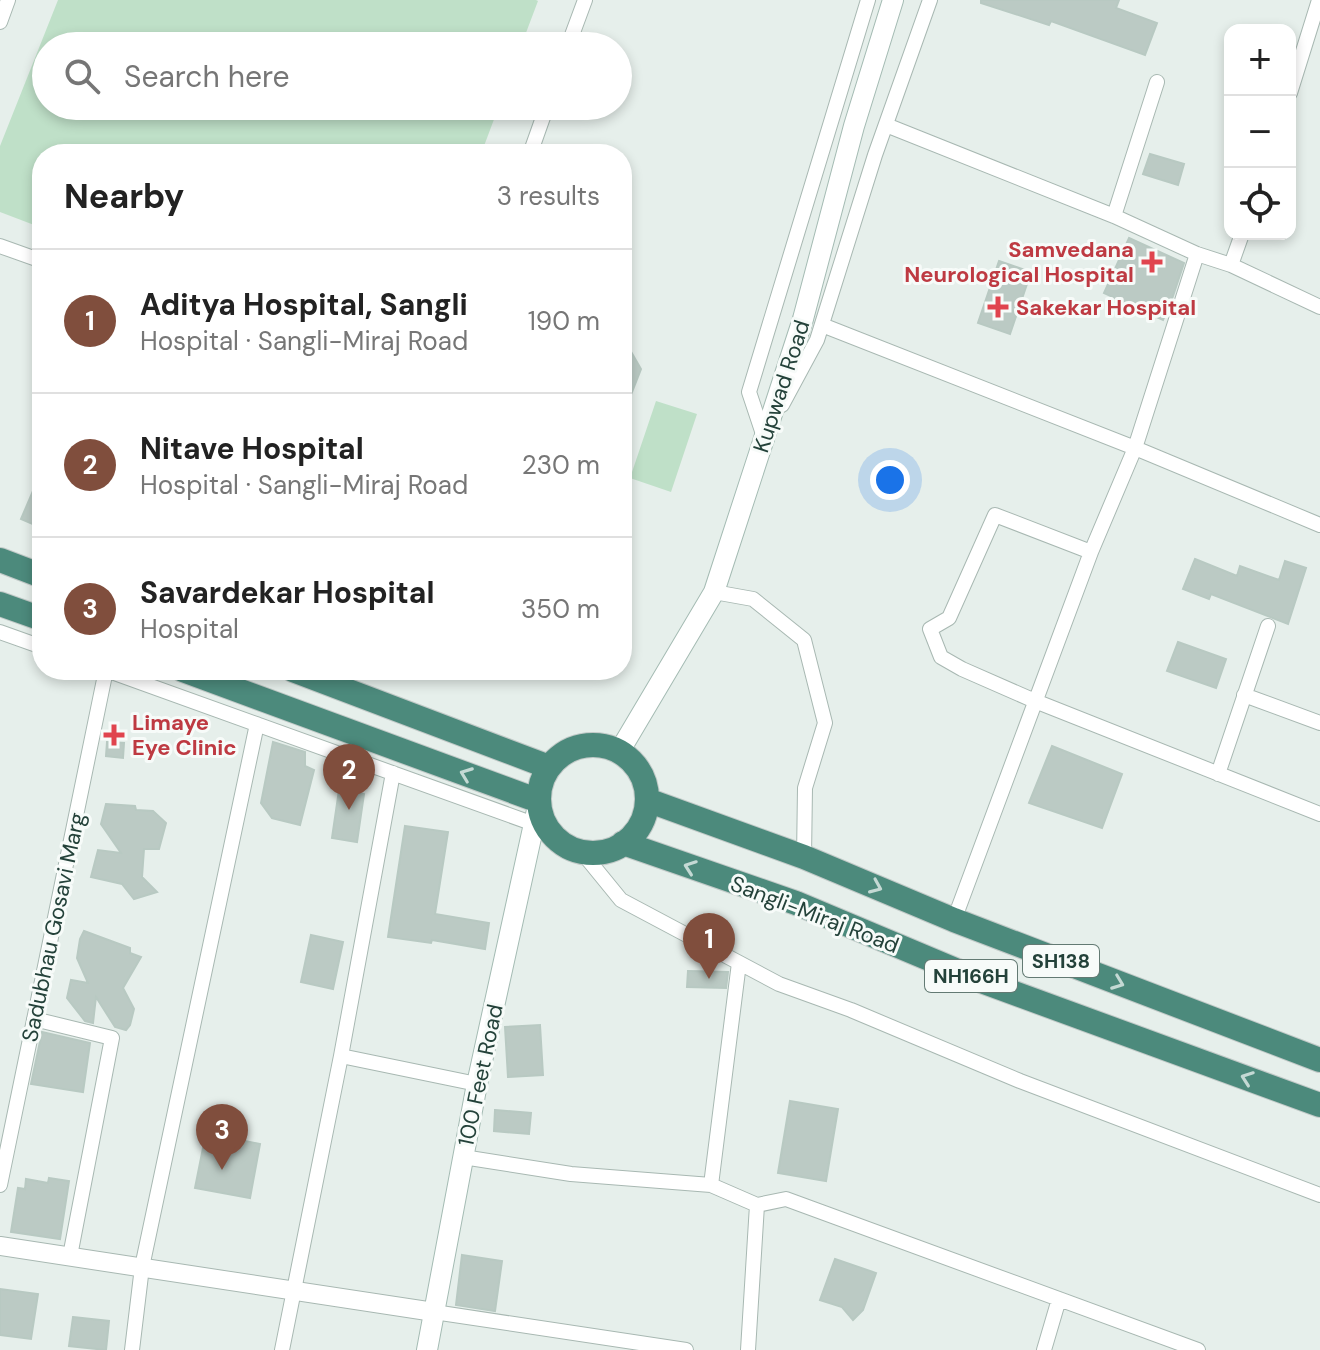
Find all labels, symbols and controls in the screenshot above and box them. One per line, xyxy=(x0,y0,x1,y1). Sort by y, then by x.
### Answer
map controls xyxy=(1224,24,1296,240)
button: + xyxy=(1224,24,1296,96)
search box xyxy=(32,32,632,120)
icon: search xyxy=(60,54,104,98)
text: Search here xyxy=(124,57,290,96)
button: − xyxy=(1224,96,1296,168)
button: locate xyxy=(1224,168,1296,240)
text: Nearby xyxy=(64,174,184,219)
text: 3 results xyxy=(497,179,600,213)
place label: Samvedana Neurological Hospital xyxy=(904,235,1134,289)
marker: Samvedana Neurological Hospital xyxy=(1141,251,1163,273)
text: Aditya Hospital, Sangli xyxy=(140,285,468,324)
place label: Sakekar Hospital xyxy=(1016,293,1196,322)
marker: Sakekar Hospital xyxy=(987,296,1009,318)
text: 1 xyxy=(85,304,95,338)
text: 190 m xyxy=(528,304,600,338)
street label: Kupwad Road xyxy=(746,316,817,456)
text: Hospital · Sangli-Miraj Road xyxy=(140,324,468,358)
text: Nitave Hospital xyxy=(140,429,364,468)
text: 2 xyxy=(82,448,98,482)
text: 230 m xyxy=(522,448,600,482)
your location xyxy=(870,460,910,500)
text: Hospital · Sangli-Miraj Road xyxy=(140,468,468,502)
text: Savardekar Hospital xyxy=(140,573,434,612)
text: 3 xyxy=(82,592,98,626)
text: 350 m xyxy=(521,592,600,626)
text: Hospital xyxy=(140,612,239,646)
place label: Limaye Eye Clinic xyxy=(132,708,237,762)
marker: Limaye Eye Clinic xyxy=(103,724,125,746)
pin: 2 xyxy=(323,744,375,810)
one-way arrow xyxy=(460,767,474,784)
street label: Sadubhau Gosavi Marg xyxy=(15,810,92,1044)
one-way arrow xyxy=(684,860,698,876)
street label: Sangli-Miraj Road xyxy=(727,869,903,960)
one-way arrow xyxy=(868,877,882,894)
pin: 1 xyxy=(683,913,735,979)
road number: SH138 xyxy=(1023,945,1099,977)
road number: NH166H xyxy=(925,960,1017,992)
one-way arrow xyxy=(1110,973,1124,990)
street label: 100 Feet Road xyxy=(451,1001,510,1149)
one-way arrow xyxy=(1241,1071,1255,1088)
pin: 3 xyxy=(196,1104,248,1170)

